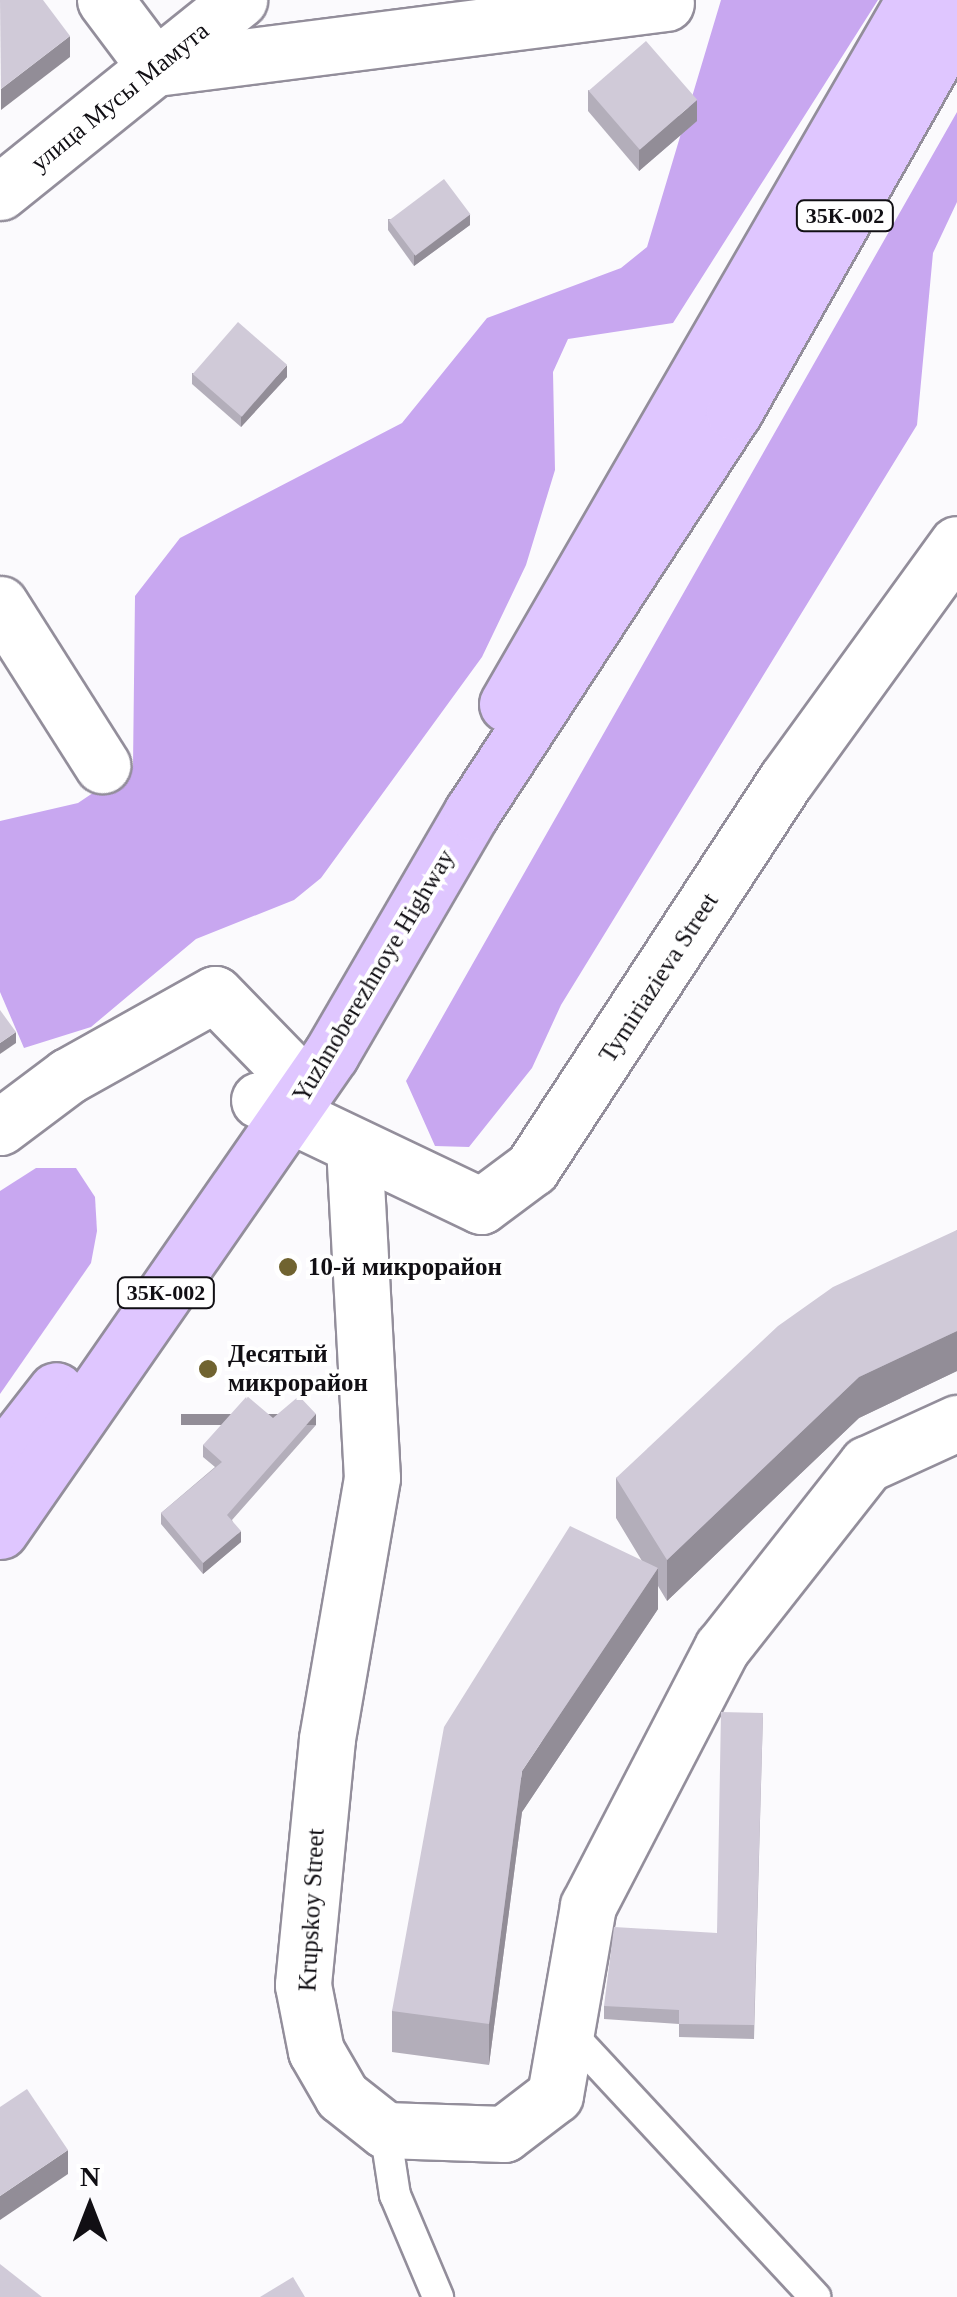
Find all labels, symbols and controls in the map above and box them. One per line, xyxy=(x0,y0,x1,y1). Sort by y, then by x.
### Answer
street label: улица Мусы Мамута xyxy=(25,16,215,178)
road number: 35К-002 xyxy=(795,199,895,233)
street label: Yuzhnoberezhnoye Highway xyxy=(287,844,461,1108)
street label: Tymiriazieva Street xyxy=(593,888,725,1068)
place label: 10-й микрорайон xyxy=(308,1252,502,1282)
marker: 10-й микрорайон xyxy=(277,1256,299,1278)
road number: 35К-002 xyxy=(116,1276,216,1310)
place label: Десятый микрорайон xyxy=(228,1340,368,1399)
marker: Десятый микрорайон xyxy=(197,1358,219,1380)
street label: Krupskoy Street xyxy=(293,1828,331,1992)
north arrow xyxy=(40,2157,140,2257)
text: N xyxy=(80,2161,100,2192)

